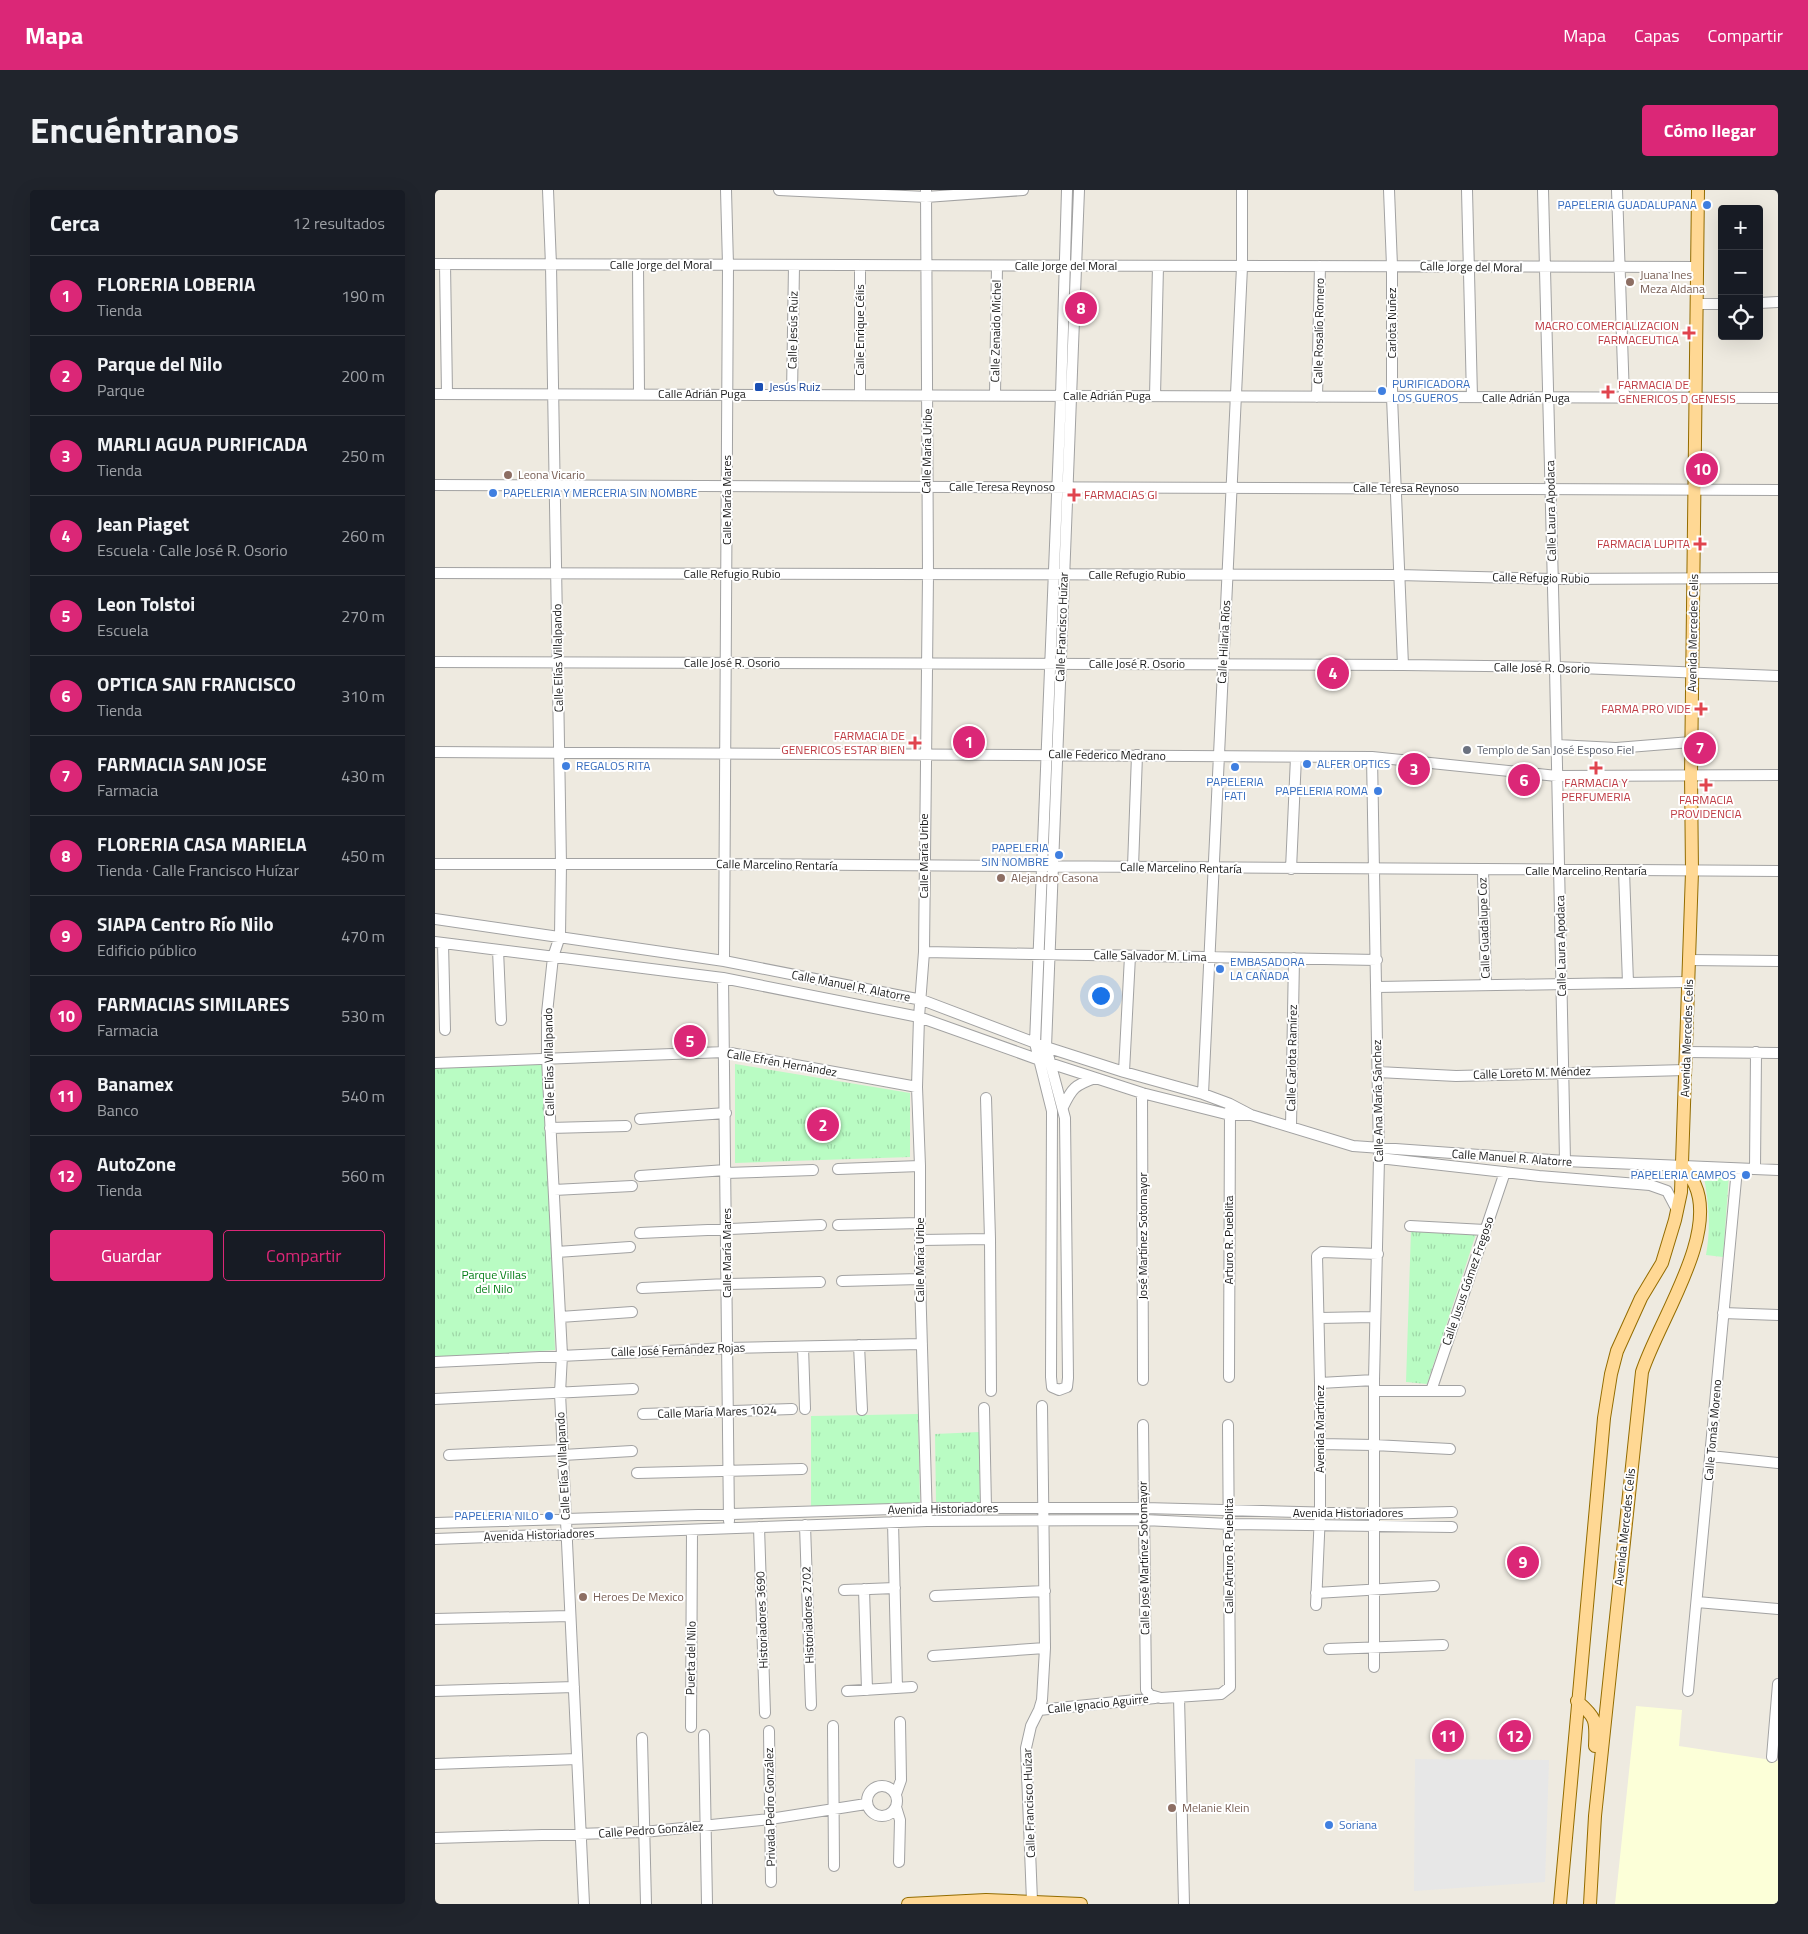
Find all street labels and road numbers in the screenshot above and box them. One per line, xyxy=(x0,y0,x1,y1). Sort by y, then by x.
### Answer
street label: Calle Jorge del Moral xyxy=(610,255,712,274)
street label: Calle Jorge del Moral xyxy=(1015,256,1117,275)
street label: Calle Jorge del Moral xyxy=(1420,256,1522,277)
street label: Calle Rosalío Romero xyxy=(1308,278,1329,384)
street label: Calle Zenaido Michel xyxy=(985,279,1006,383)
street label: Calle Enrique Célis xyxy=(850,284,869,376)
street label: Carlota Nuñez xyxy=(1382,287,1401,359)
street label: Calle Jesús Ruiz xyxy=(782,291,803,369)
street label: Calle Adrián Puga xyxy=(658,384,746,403)
street label: Calle Adrián Puga xyxy=(1063,386,1151,405)
street label: Calle Adrián Puga xyxy=(1482,388,1570,407)
street label: Calle María Uribe xyxy=(916,408,937,494)
street label: Calle María Mares xyxy=(717,455,736,545)
street label: Calle Laura Apodaca xyxy=(1540,460,1561,562)
street label: Calle Teresa Reynoso xyxy=(949,477,1055,496)
street label: Calle Teresa Reynoso xyxy=(1353,478,1459,497)
street label: Calle Refugio Rubio xyxy=(683,564,781,583)
street label: Calle Refugio Rubio xyxy=(1088,565,1186,584)
street label: Calle Refugio Rubio xyxy=(1492,567,1590,588)
street label: Calle Francisco Huízar xyxy=(1050,572,1073,682)
street label: Avenida Mercedes Celis xyxy=(1682,573,1703,692)
street label: Calle Hilaria Ríos xyxy=(1212,599,1235,684)
street label: Calle Elías Villalpando xyxy=(547,604,568,712)
street label: Calle José R. Osorio xyxy=(684,653,780,672)
street label: Calle José R. Osorio xyxy=(1089,654,1185,673)
street label: Calle José R. Osorio xyxy=(1494,657,1590,678)
street label: Calle Federico Medrano xyxy=(1048,744,1166,765)
street label: Calle María Uribe xyxy=(914,813,933,899)
street label: Calle Marcelino Rentaría xyxy=(716,854,838,875)
street label: Calle Marcelino Rentaría xyxy=(1120,857,1242,878)
street label: Calle Marcelino Rentaría xyxy=(1525,861,1647,880)
street label: Calle Guadalupe Coz xyxy=(1472,877,1495,979)
street label: Calle Laura Apodaca xyxy=(1550,895,1571,997)
street label: Calle Salvador M. Lima xyxy=(1093,945,1207,966)
street label: Calle Manuel R. Alatorre xyxy=(790,965,912,1006)
street label: Avenida Mercedes Celis xyxy=(1675,978,1698,1097)
street label: Calle Carlota Ramírez xyxy=(1281,1004,1302,1112)
street label: Calle Elías Villalpando xyxy=(538,1008,559,1116)
street label: Calle Ana María Sánchez xyxy=(1367,1039,1388,1163)
street label: Calle Efrén Hernández xyxy=(726,1043,839,1082)
street label: Calle Loreto M. Méndez xyxy=(1473,1061,1591,1084)
street label: Calle Manuel R. Alatorre xyxy=(1451,1144,1573,1171)
street label: José Martínez Sotomayor xyxy=(1133,1172,1152,1300)
street label: Arturo R. Pueblita xyxy=(1219,1195,1238,1285)
street label: Calle María Mares xyxy=(717,1208,736,1298)
street label: Calle Jusus Gómez Fregoso xyxy=(1437,1214,1499,1348)
street label: Calle María Uribe xyxy=(910,1217,929,1303)
street label: Calle José Fernández Rojas xyxy=(611,1338,746,1361)
street label: Calle Tomás Moreno xyxy=(1699,1378,1726,1482)
street label: Avenida Martínez xyxy=(1310,1385,1329,1473)
street label: Calle María Mares 1024 xyxy=(657,1400,777,1423)
street label: Calle Elías Villalpando xyxy=(550,1411,575,1521)
street label: Avenida Mercedes Celis xyxy=(1609,1467,1640,1587)
street label: Calle José Martínez Sotomayor xyxy=(1133,1481,1154,1635)
street label: Avenida Historiadores xyxy=(887,1498,999,1519)
street label: Calle Arturo R. Pueblita xyxy=(1219,1498,1238,1614)
street label: Avenida Historiadores xyxy=(1293,1503,1404,1522)
street label: Avenida Historiadores xyxy=(483,1523,595,1546)
street label: Historiadores 2702 xyxy=(796,1566,819,1664)
street label: Historiadores 3690 xyxy=(750,1571,773,1669)
street label: Puerta del Nilo xyxy=(680,1621,701,1695)
street label: Calle Ignacio Aguirre xyxy=(1046,1689,1149,1718)
street label: Privada Pedro González xyxy=(759,1747,780,1867)
street label: Calle Francisco Huízar xyxy=(1017,1748,1040,1858)
street label: Calle Pedro González xyxy=(598,1816,704,1843)

